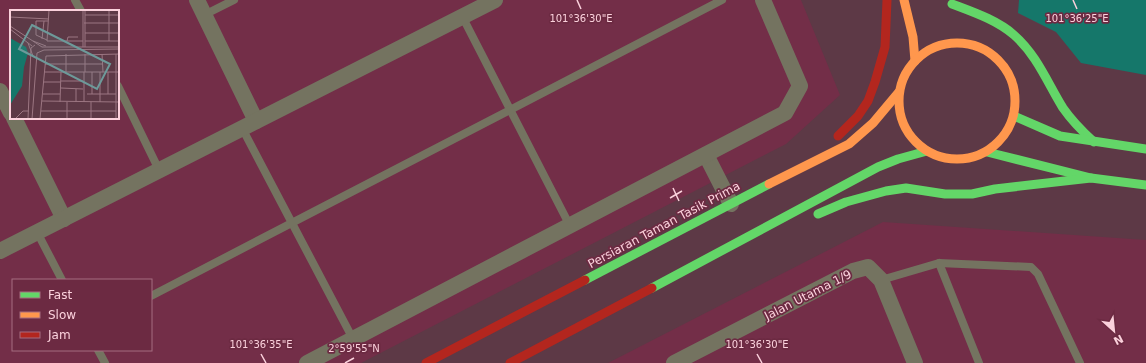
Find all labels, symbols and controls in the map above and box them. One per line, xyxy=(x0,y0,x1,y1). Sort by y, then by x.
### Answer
inset map xyxy=(10,10,119,119)
text: 101°36'30"E xyxy=(549,13,613,24)
text: 101°36'25"E xyxy=(1045,13,1109,24)
street label: Persiaran Taman Tasik Prima xyxy=(586,179,742,271)
street label: Jalan Utama 1/9 xyxy=(761,267,854,323)
legend xyxy=(12,279,152,351)
text: Fast xyxy=(48,288,72,302)
text: Slow xyxy=(48,308,76,322)
north arrow xyxy=(1094,311,1134,351)
text: Jam xyxy=(47,328,71,342)
text: N xyxy=(1111,332,1125,347)
text: 101°36'35"E xyxy=(229,339,293,350)
text: 101°36'30"E xyxy=(725,339,789,350)
text: 2°59'55"N xyxy=(328,343,380,354)

